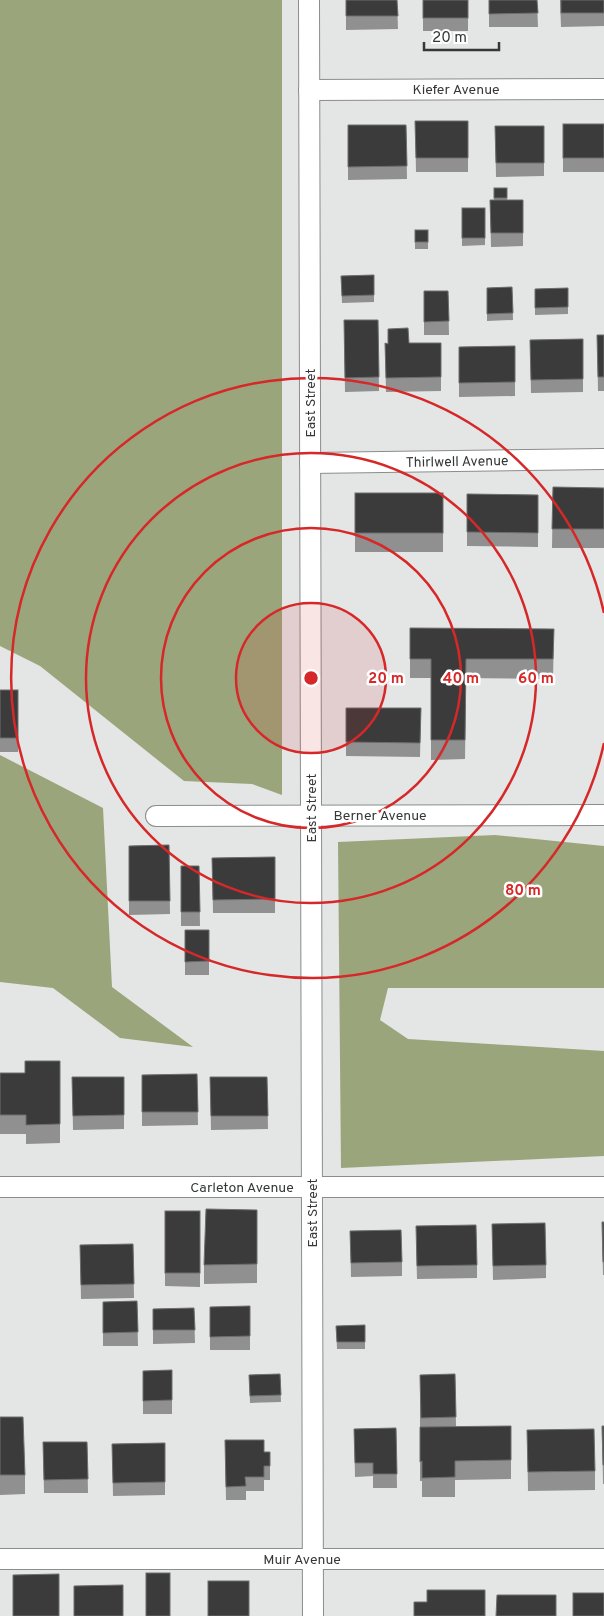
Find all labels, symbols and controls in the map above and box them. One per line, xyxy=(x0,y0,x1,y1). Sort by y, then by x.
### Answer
scale bar xyxy=(424,20,499,52)
text: 20 m xyxy=(432,29,467,48)
street label: Kiefer Avenue xyxy=(412,82,500,99)
street label: East Street xyxy=(303,368,320,438)
street label: Thirlwell Avenue xyxy=(405,453,509,472)
centre of rings xyxy=(302,669,320,687)
text: 20 m xyxy=(368,670,404,689)
text: 40 m xyxy=(443,670,479,689)
text: 60 m xyxy=(518,670,554,689)
street label: East Street xyxy=(304,773,321,843)
street label: Berner Avenue xyxy=(333,808,427,825)
text: 80 m xyxy=(505,882,541,901)
street label: East Street xyxy=(305,1178,322,1248)
street label: Carleton Avenue xyxy=(190,1180,294,1197)
street label: Muir Avenue xyxy=(263,1552,341,1569)

